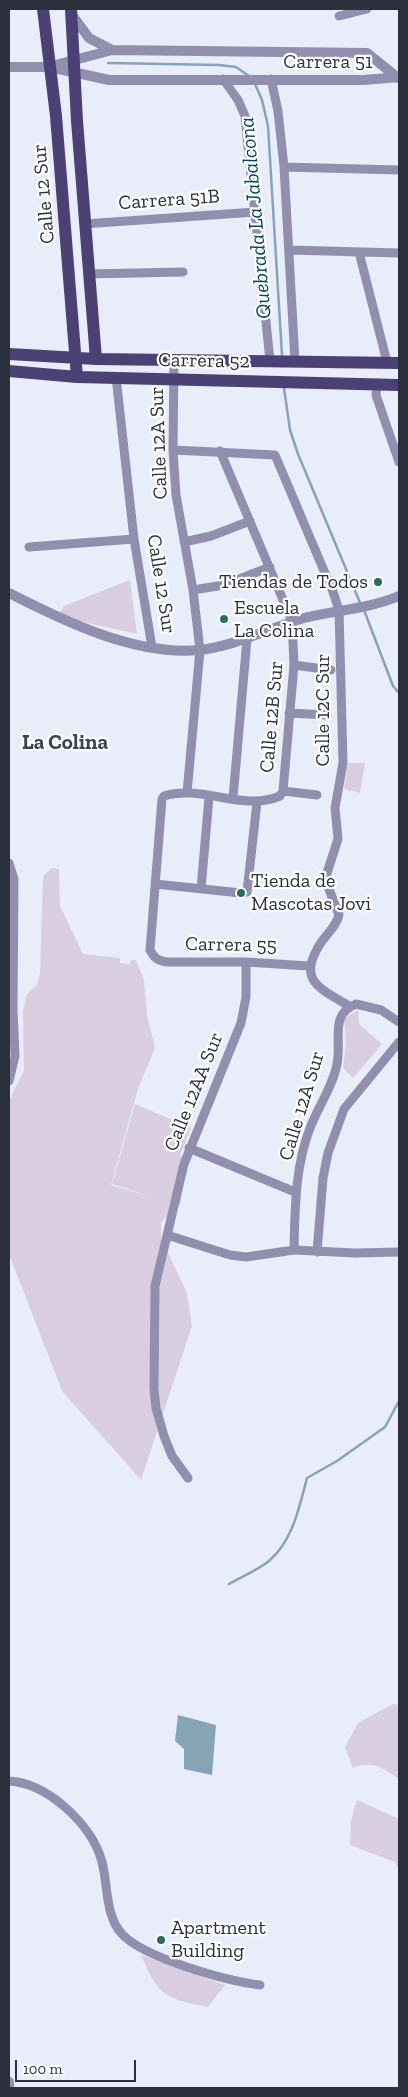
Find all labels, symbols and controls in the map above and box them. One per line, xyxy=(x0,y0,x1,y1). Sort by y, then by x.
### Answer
street label: Carrera 51 xyxy=(283,50,373,74)
water label: Quebrada La Jabalcona xyxy=(235,116,277,320)
street label: Calle 12 Sur xyxy=(28,143,60,245)
street label: Carrera 51B xyxy=(118,184,220,216)
street label: Carrera 52 xyxy=(158,348,250,374)
street label: Calle 12A Sur xyxy=(145,386,173,500)
street label: Calle 12 Sur xyxy=(141,533,181,635)
place label: Tiendas de Todos xyxy=(219,570,368,594)
marker: Tiendas de Todos xyxy=(372,576,384,588)
place label: Escuela La Colina xyxy=(234,596,314,643)
marker: Escuela La Colina xyxy=(218,613,230,625)
street label: Calle 12C Sur xyxy=(311,654,335,766)
street label: Calle 12B Sur xyxy=(255,660,289,774)
district label: La Colina xyxy=(22,730,108,756)
place label: Tienda de Mascotas Jovi xyxy=(251,869,371,916)
marker: Tienda de Mascotas Jovi xyxy=(235,887,247,899)
street label: Carrera 55 xyxy=(185,932,277,958)
street label: Calle 12AA Sur xyxy=(159,1029,229,1155)
street label: Calle 12A Sur xyxy=(274,1048,330,1164)
place label: Apartment Building xyxy=(171,1916,266,1963)
marker: Apartment Building xyxy=(155,1934,167,1946)
scale bar xyxy=(18,2050,139,2082)
text: 100 m xyxy=(23,2060,62,2078)

